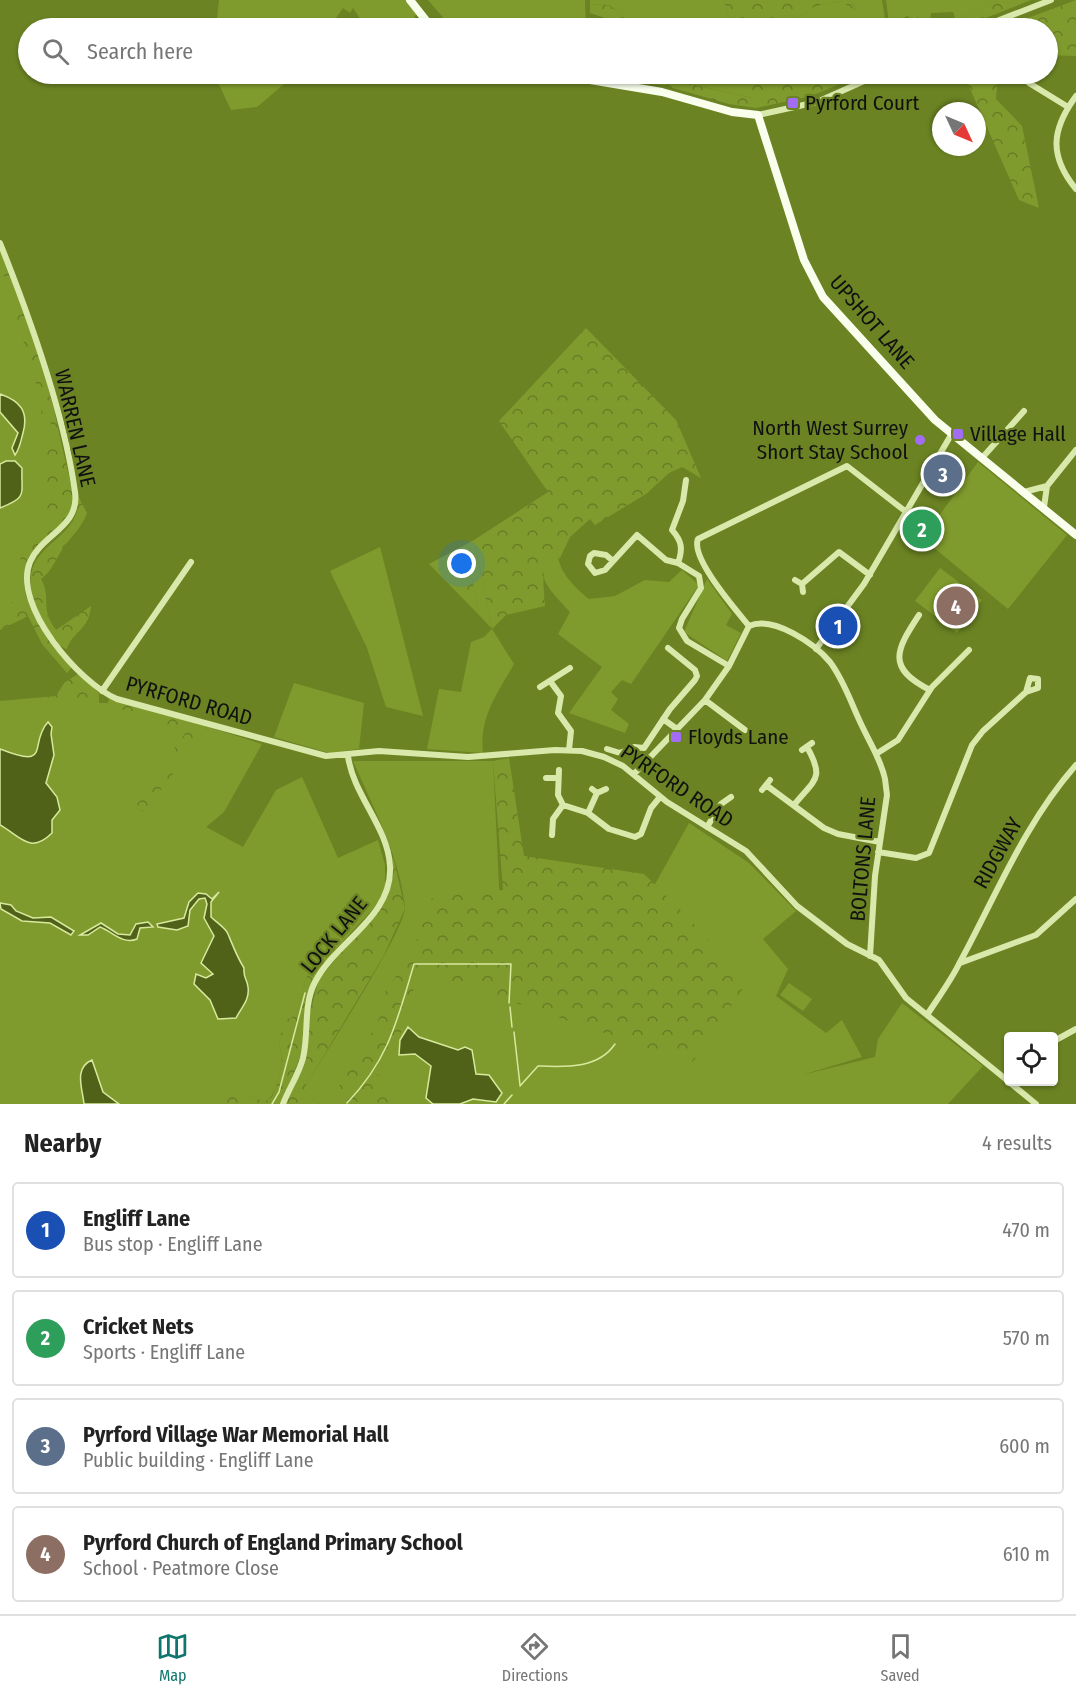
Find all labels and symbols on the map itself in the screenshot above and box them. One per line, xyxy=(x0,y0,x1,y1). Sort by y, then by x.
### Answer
place label: Pyrford Court xyxy=(805,90,919,116)
marker: Pyrford Court xyxy=(786,96,800,110)
north arrow xyxy=(932,102,986,156)
street label: UPSHOT LANE xyxy=(824,270,920,374)
street label: WARREN LANE xyxy=(49,367,101,490)
place label: North West Surrey Short Stay School xyxy=(752,415,909,465)
place label: Village Hall xyxy=(970,421,1066,447)
marker: Village Hall xyxy=(951,427,965,441)
marker: North West Surrey Short Stay School xyxy=(913,433,927,447)
pin: 3 xyxy=(924,452,962,496)
pin: 2 xyxy=(902,506,942,552)
your location xyxy=(447,549,476,578)
pin: 4 xyxy=(936,584,976,628)
pin: 1 xyxy=(818,604,858,648)
street label: PYRFORD ROAD xyxy=(123,671,255,731)
place label: Floyds Lane xyxy=(688,724,789,750)
marker: Floyds Lane xyxy=(669,730,683,744)
street label: PYRFORD ROAD xyxy=(616,739,738,833)
street label: BOLTONS LANE xyxy=(845,795,881,923)
street label: RIDGWAY xyxy=(968,812,1028,893)
street label: LOCK LANE xyxy=(295,891,373,979)

